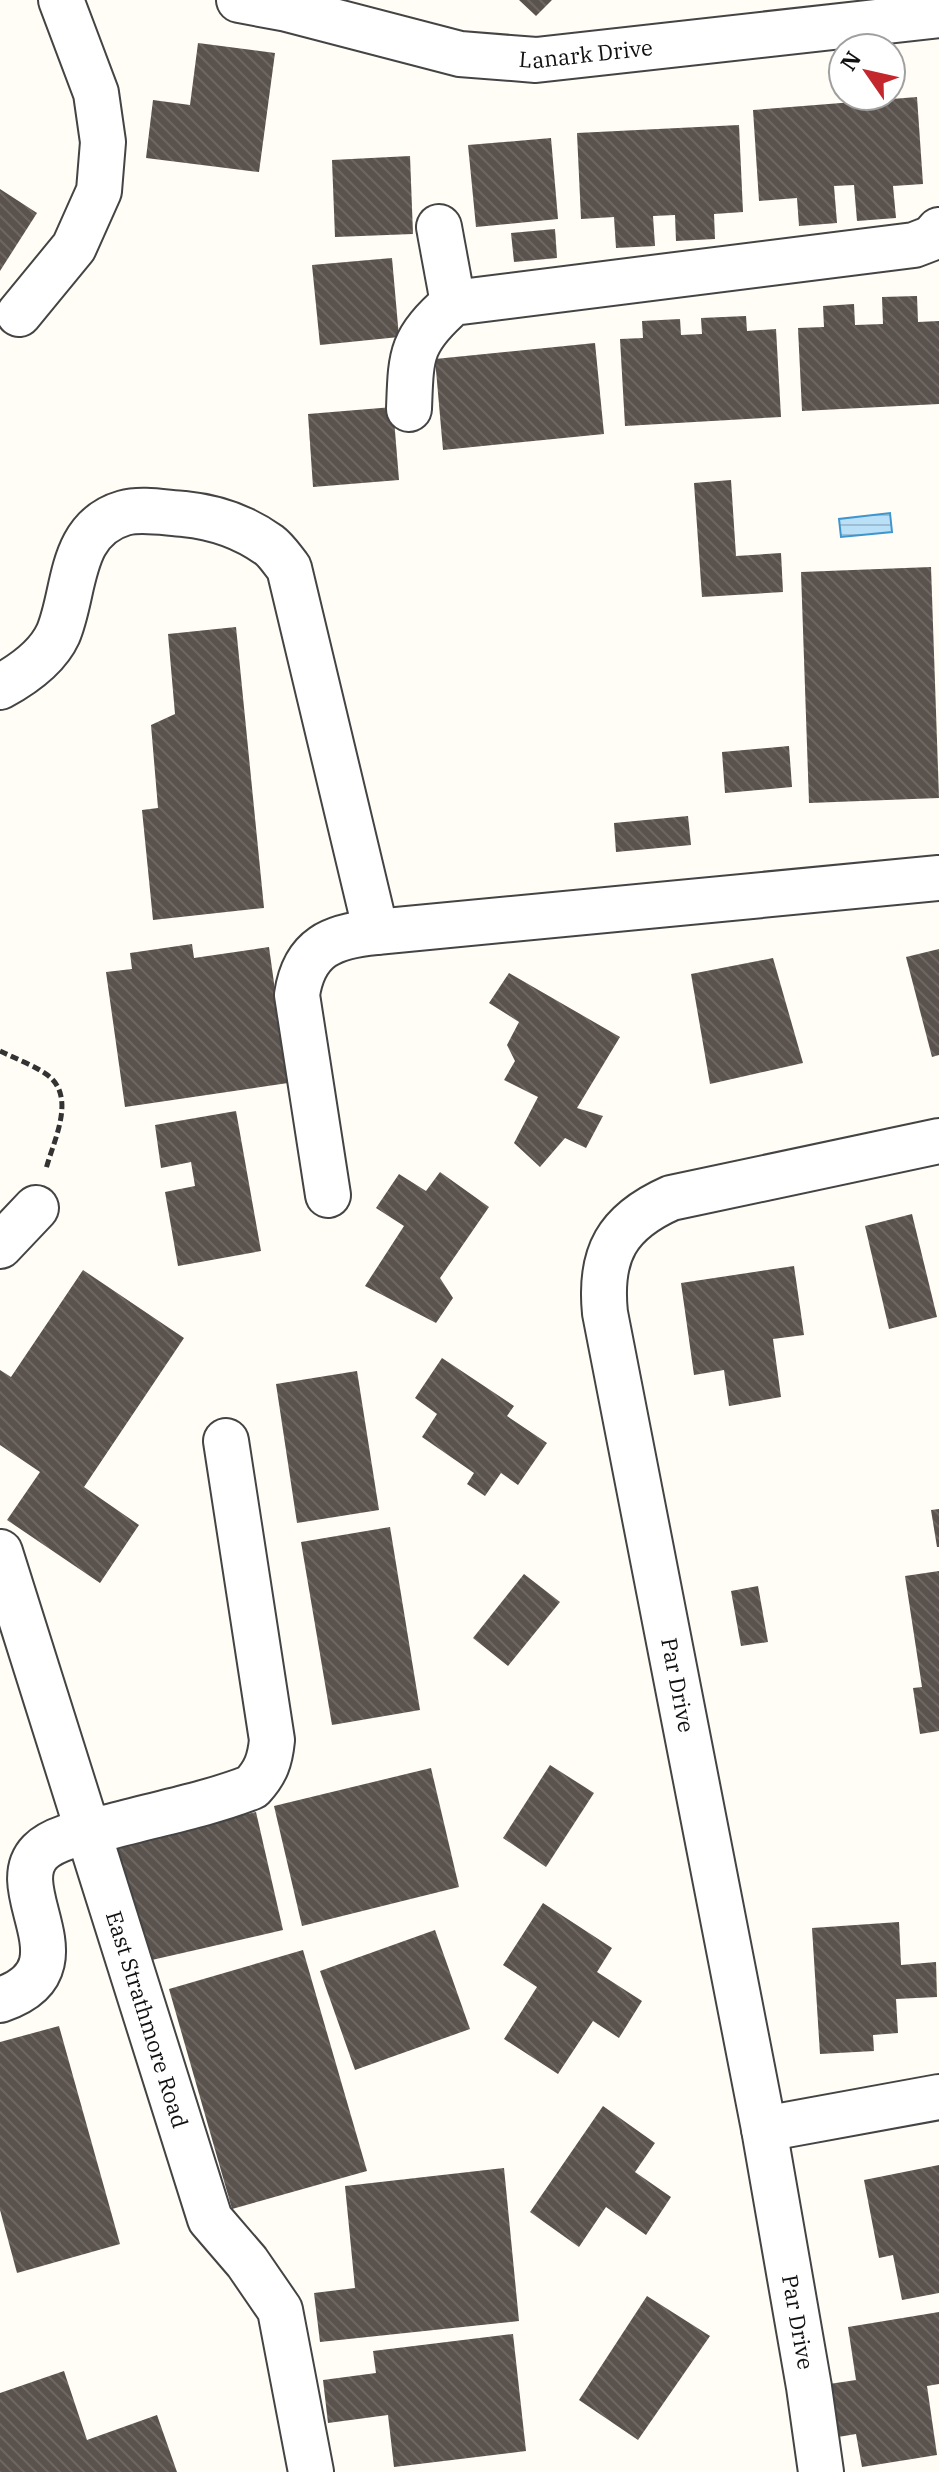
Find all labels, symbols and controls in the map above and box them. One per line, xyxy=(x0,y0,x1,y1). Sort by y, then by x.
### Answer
street label: Lanark Drive xyxy=(518,32,654,74)
north arrow xyxy=(827,32,907,112)
text: N xyxy=(833,45,867,76)
street label: Par Drive xyxy=(655,1635,702,1735)
street label: East Strathmore Road xyxy=(100,1907,195,2131)
street label: Par Drive xyxy=(776,2272,821,2372)

